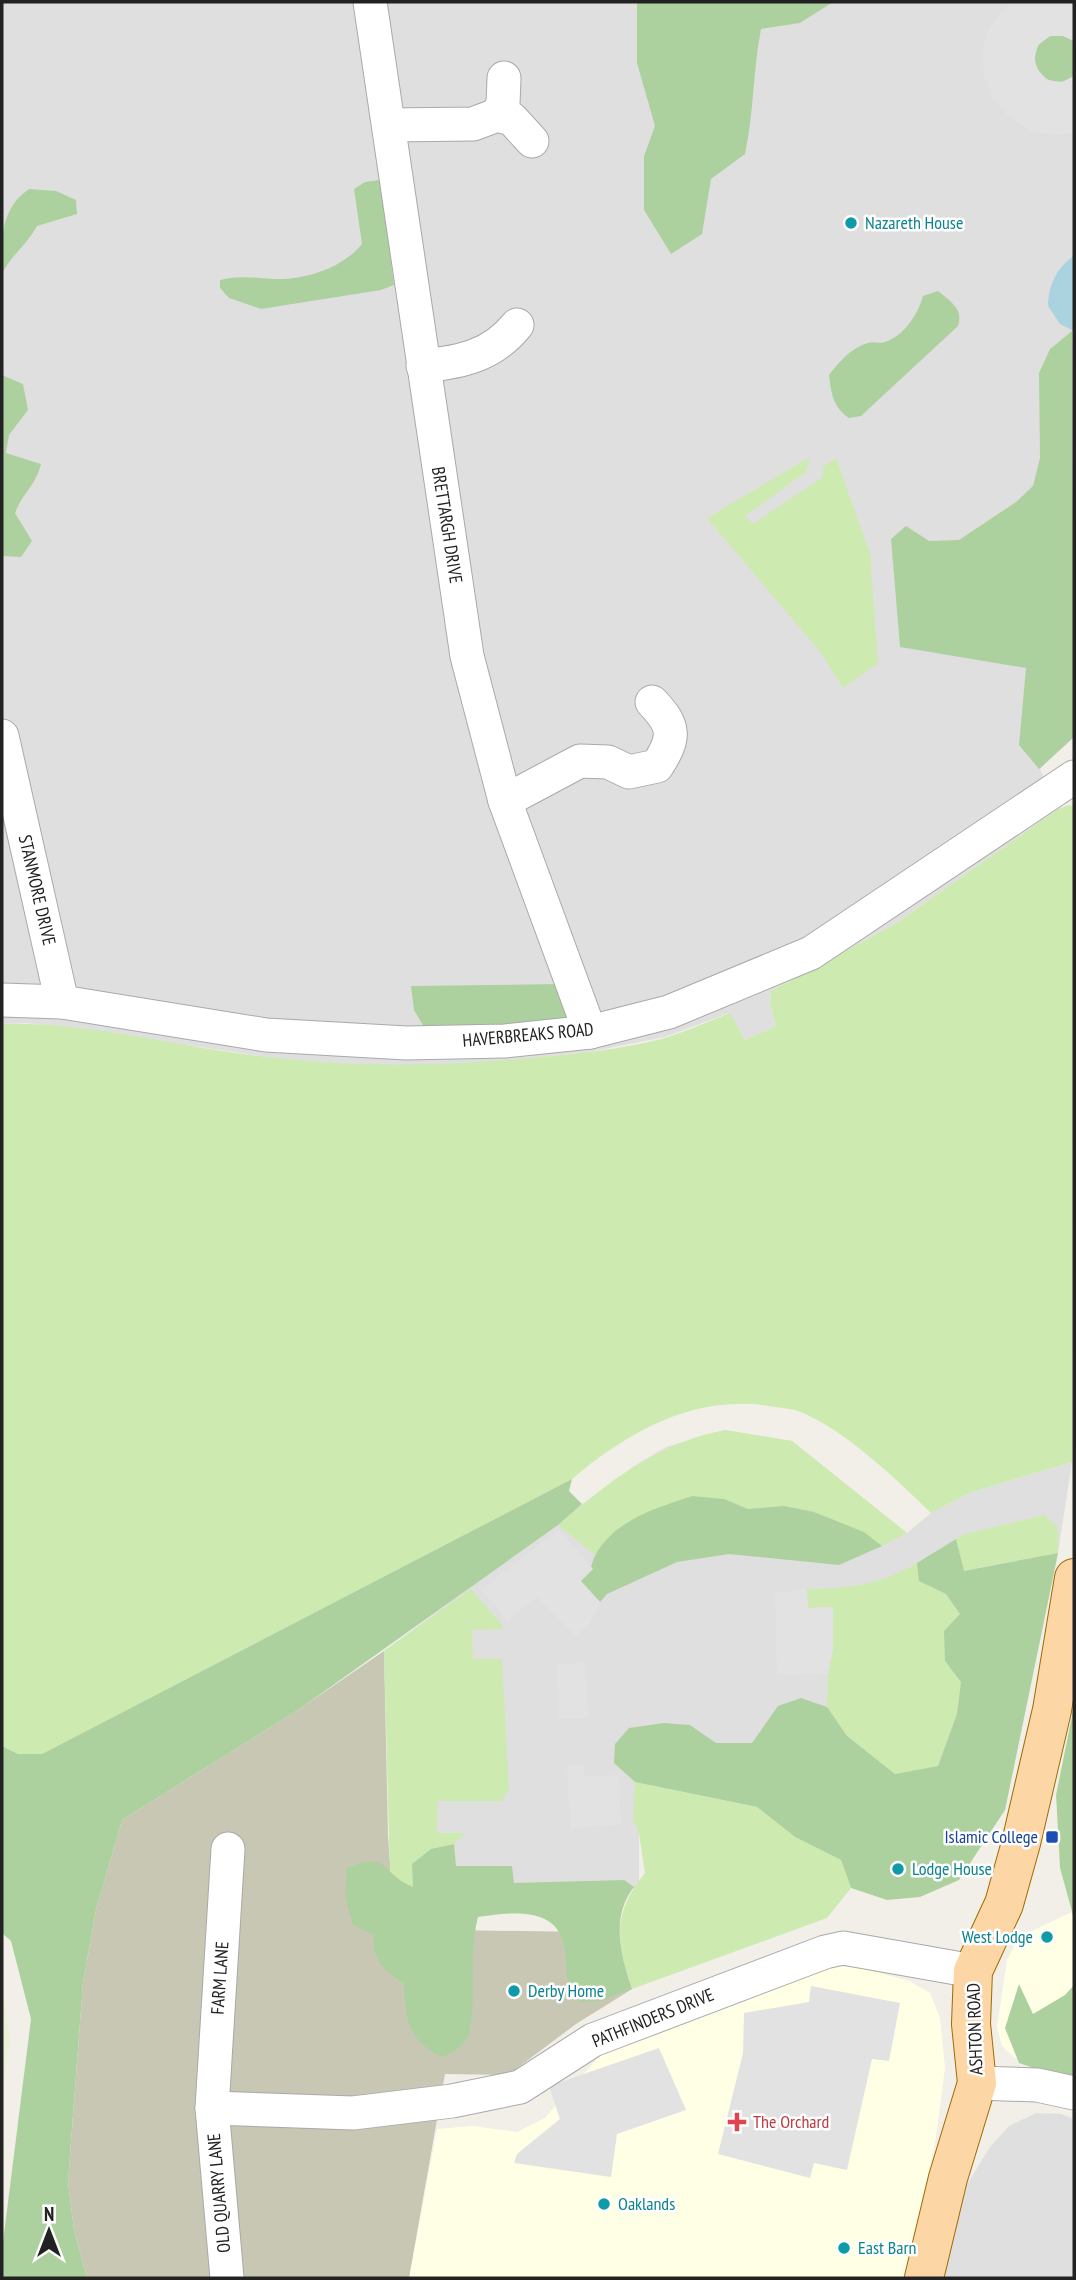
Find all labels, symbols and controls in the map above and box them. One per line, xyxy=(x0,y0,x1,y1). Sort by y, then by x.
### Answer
place label: Nazareth House xyxy=(865,211,963,234)
marker: Nazareth House xyxy=(843,215,859,231)
street label: BRETTARGH DRIVE xyxy=(427,465,468,585)
street label: STANMORE DRIVE xyxy=(14,832,61,947)
street label: HAVERBREAKS ROAD xyxy=(461,1017,594,1052)
place label: Islamic College xyxy=(944,1825,1038,1848)
marker: Islamic College xyxy=(1044,1829,1060,1845)
place label: Lodge House xyxy=(912,1857,992,1880)
marker: Lodge House xyxy=(890,1861,906,1877)
place label: West Lodge xyxy=(962,1925,1033,1948)
marker: West Lodge xyxy=(1039,1929,1055,1945)
street label: FARM LANE xyxy=(205,1941,234,2015)
place label: Derby Home xyxy=(528,1979,604,2002)
marker: Derby Home xyxy=(506,1983,522,1999)
street label: PATHFINDERS DRIVE xyxy=(589,1983,717,2052)
street label: ASHTON ROAD xyxy=(961,1983,988,2076)
place label: The Orchard xyxy=(753,2110,829,2133)
marker: The Orchard xyxy=(727,2112,747,2132)
street label: OLD QUARRY LANE xyxy=(202,2132,235,2254)
place label: Oaklands xyxy=(618,2192,675,2215)
north arrow xyxy=(14,2196,84,2266)
marker: Oaklands xyxy=(596,2196,612,2212)
text: N xyxy=(44,2202,54,2226)
place label: East Barn xyxy=(858,2236,916,2259)
marker: East Barn xyxy=(836,2240,852,2256)

